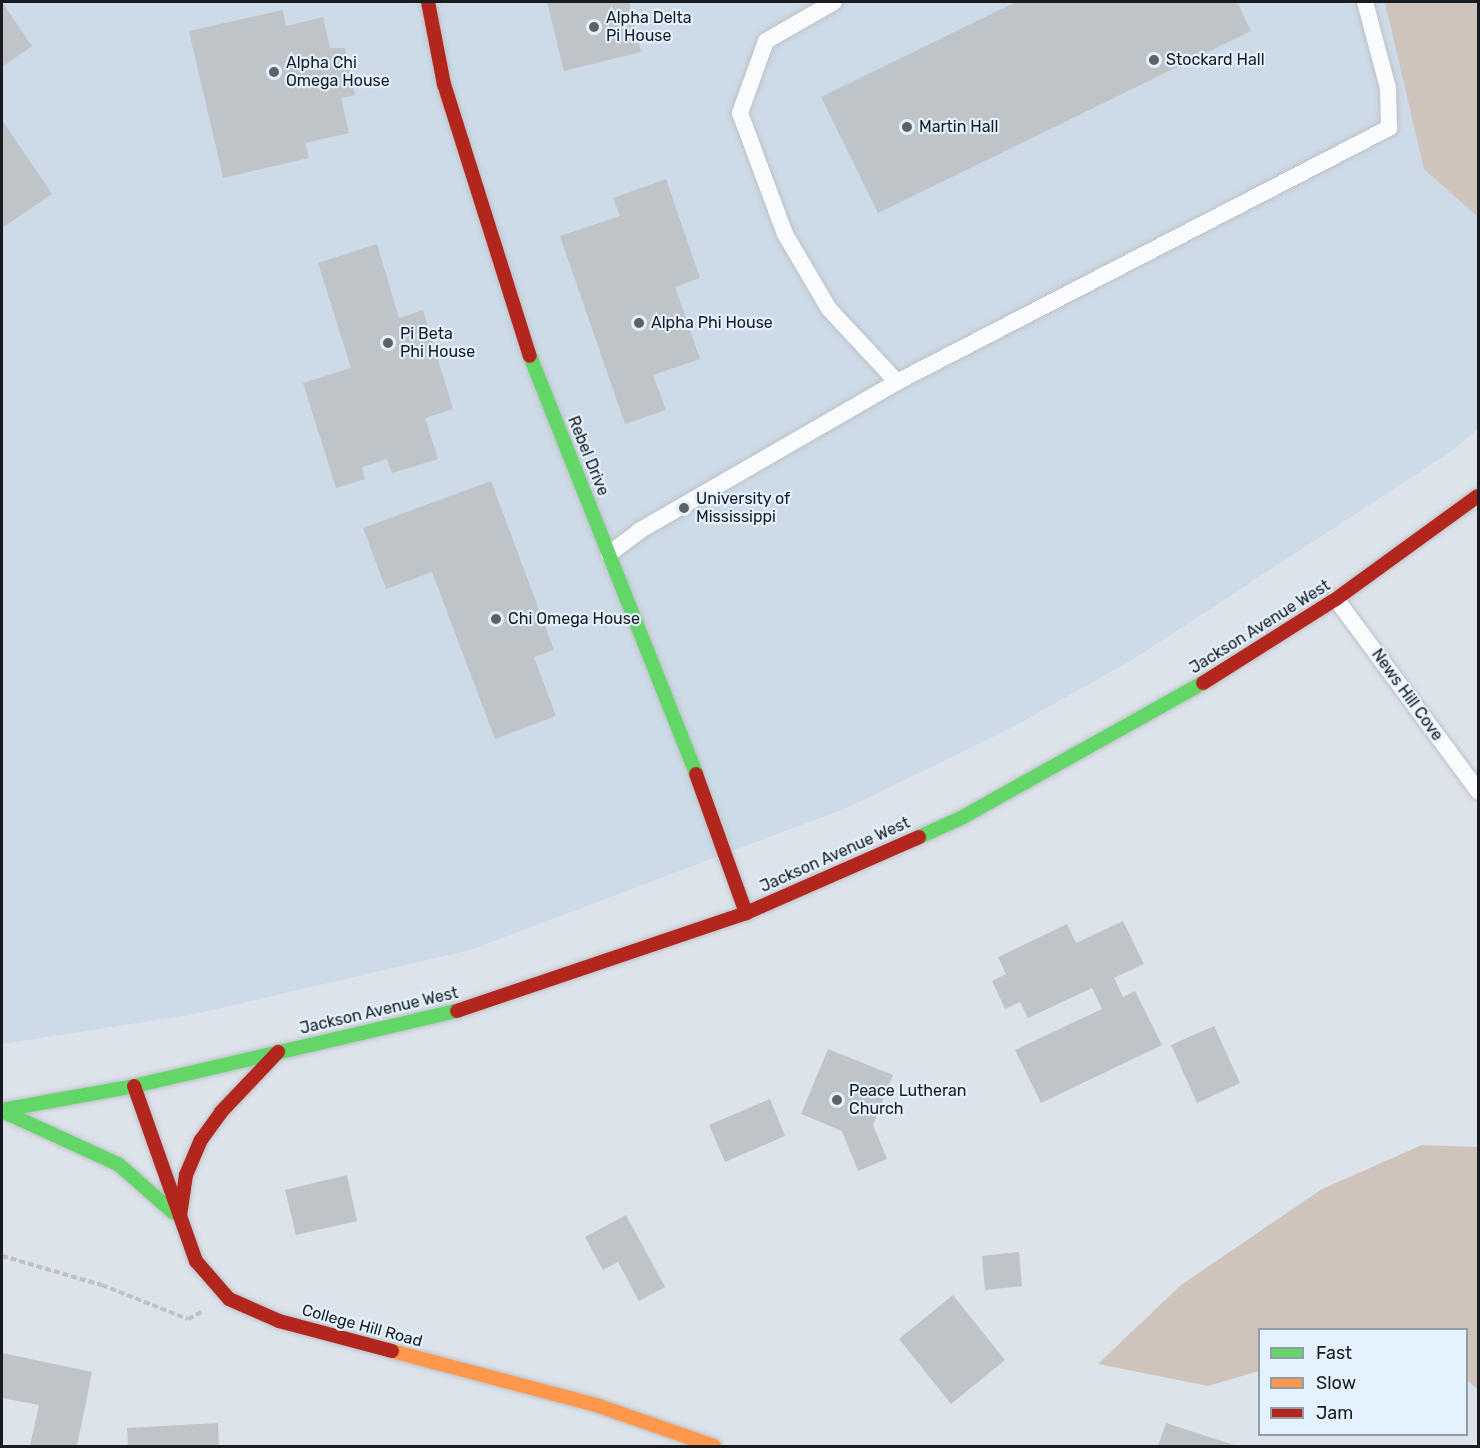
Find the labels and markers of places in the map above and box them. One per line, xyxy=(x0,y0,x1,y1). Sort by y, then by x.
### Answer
place label: Alpha Delta Pi House xyxy=(606,8,692,46)
marker: Alpha Delta Pi House xyxy=(587,20,601,34)
place label: Stockard Hall xyxy=(1166,50,1265,70)
place label: Alpha Chi Omega House xyxy=(286,53,390,91)
marker: Stockard Hall xyxy=(1147,53,1161,67)
marker: Alpha Chi Omega House xyxy=(267,65,281,79)
place label: Martin Hall xyxy=(919,117,998,137)
marker: Martin Hall xyxy=(900,120,914,134)
place label: Alpha Phi House xyxy=(651,313,773,333)
marker: Alpha Phi House xyxy=(632,316,646,330)
place label: Pi Beta Phi House xyxy=(400,324,475,362)
marker: Pi Beta Phi House xyxy=(381,336,395,350)
place label: University of Mississippi xyxy=(696,489,791,527)
marker: University of Mississippi xyxy=(677,501,691,515)
place label: Chi Omega House xyxy=(508,609,640,629)
marker: Chi Omega House xyxy=(489,612,503,626)
place label: Peace Lutheran Church xyxy=(849,1081,966,1119)
marker: Peace Lutheran Church xyxy=(830,1093,844,1107)

